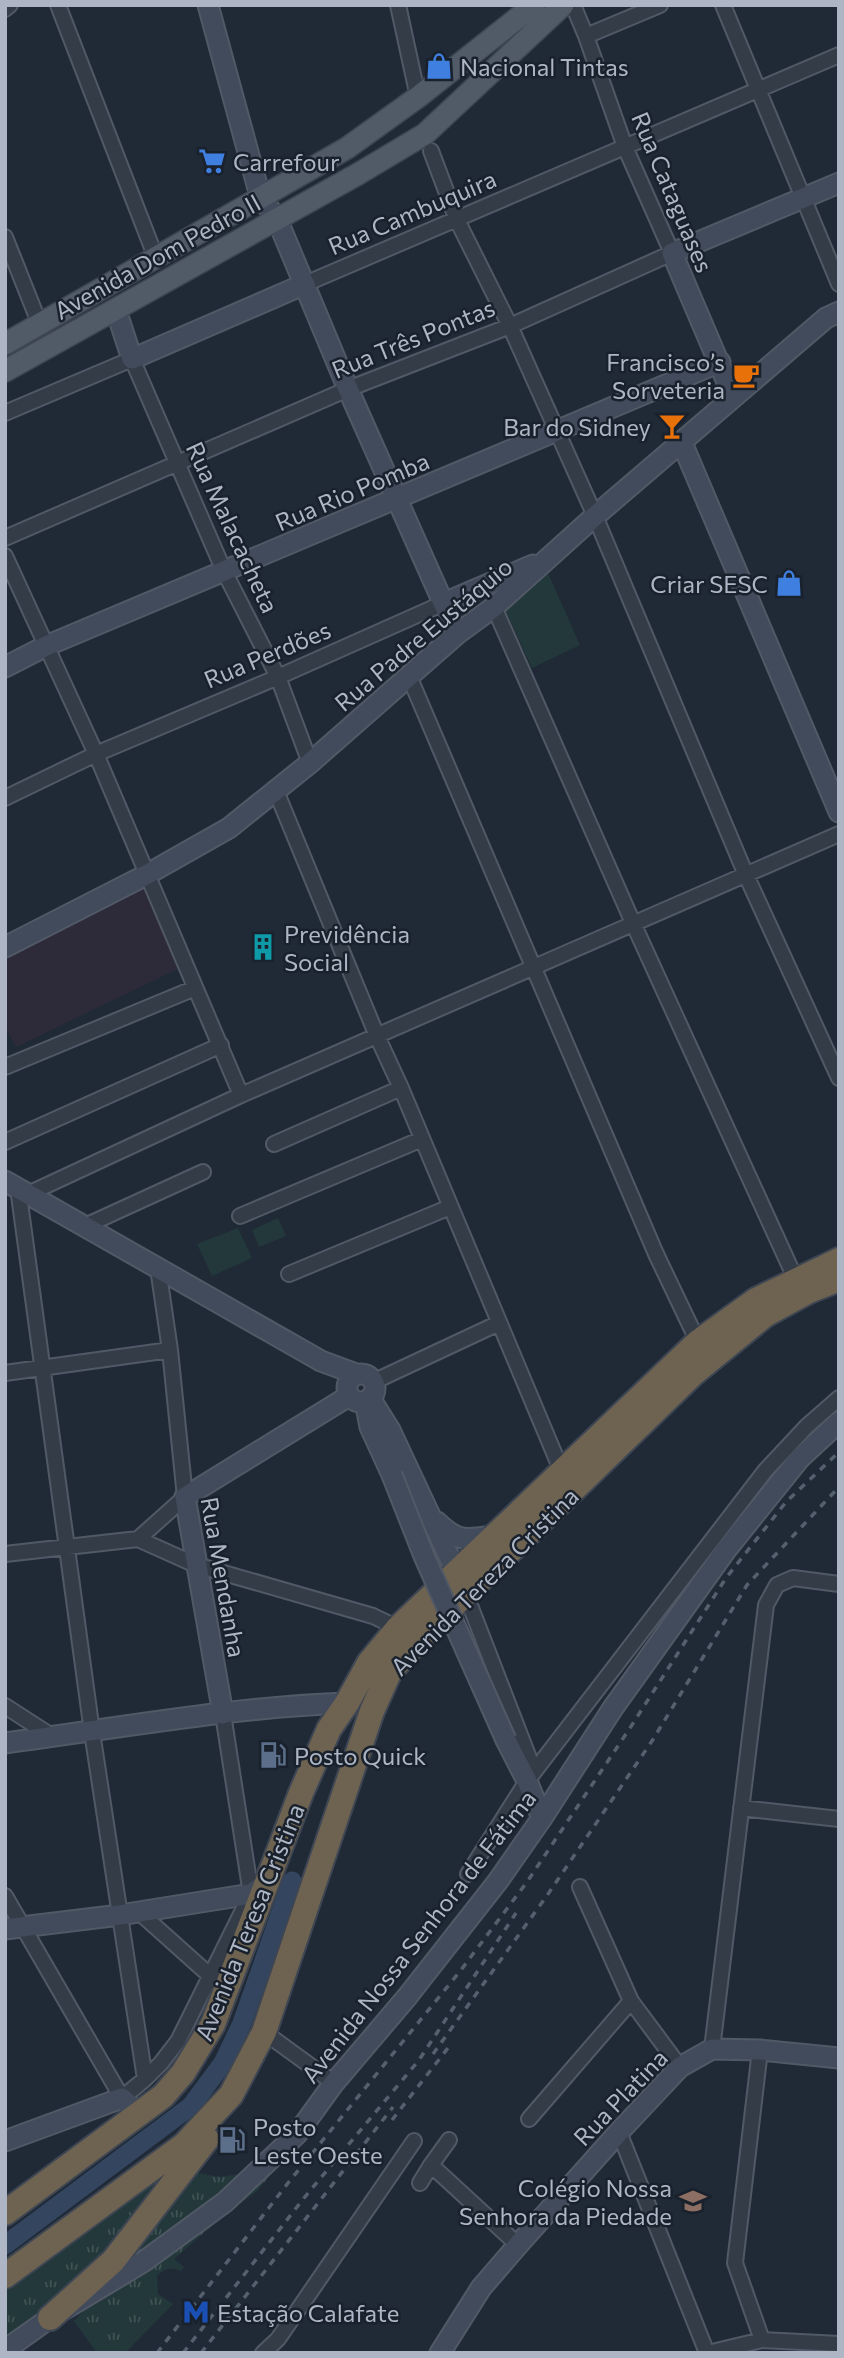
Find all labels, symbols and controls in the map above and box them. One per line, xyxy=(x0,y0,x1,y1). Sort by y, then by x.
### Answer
shop icon: Nacional Tintas xyxy=(424,51,454,81)
place label: Nacional Tintas xyxy=(460,52,629,81)
street label: Rua Cataguases xyxy=(626,107,720,277)
supermarket icon: Carrefour xyxy=(197,146,227,176)
place label: Carrefour xyxy=(233,147,340,176)
street label: Rua Cambuquira xyxy=(324,164,500,260)
street label: Avenida Dom Pedro II xyxy=(49,187,265,325)
street label: Rua Três Pontas xyxy=(327,292,499,384)
place label: Francisco’s Sorveteria xyxy=(606,347,725,404)
cafe icon: Francisco’s Sorveteria xyxy=(731,360,761,390)
bar icon: Bar do Sidney xyxy=(657,411,687,441)
place label: Bar do Sidney xyxy=(503,412,651,441)
street label: Rua Malacacheta xyxy=(181,437,285,617)
street label: Rua Rio Pomba xyxy=(271,446,433,536)
street label: Rua Padre Eustáquio xyxy=(328,551,518,717)
shop icon: Criar SESC xyxy=(774,568,804,598)
place label: Criar SESC xyxy=(650,569,768,598)
street label: Rua Perdões xyxy=(199,614,335,694)
place label: Previdência Social xyxy=(284,919,410,976)
building icon: Previdência Social xyxy=(248,932,278,962)
street label: Avenida Tereza Cristina xyxy=(384,1481,584,1681)
street label: Rua Mendanha xyxy=(196,1495,252,1659)
fuel station icon: Posto Quick xyxy=(258,1740,288,1770)
place label: Posto Quick xyxy=(294,1741,426,1770)
street label: Avenida Nossa Senhora de Fátima xyxy=(295,1784,541,2088)
street label: Avenida Teresa Cristina xyxy=(188,1799,310,2045)
street label: Rua Platina xyxy=(567,2043,673,2151)
place label: Posto Leste Oeste xyxy=(253,2112,383,2169)
fuel station icon: Posto Leste Oeste xyxy=(217,2125,247,2155)
place label: Colégio Nossa Senhora da Piedade xyxy=(459,2173,672,2230)
school or university icon: Colégio Nossa Senhora da Piedade xyxy=(678,2186,708,2216)
metro station icon: Estação Calafate xyxy=(181,2297,211,2327)
place label: Estação Calafate xyxy=(217,2298,399,2327)

